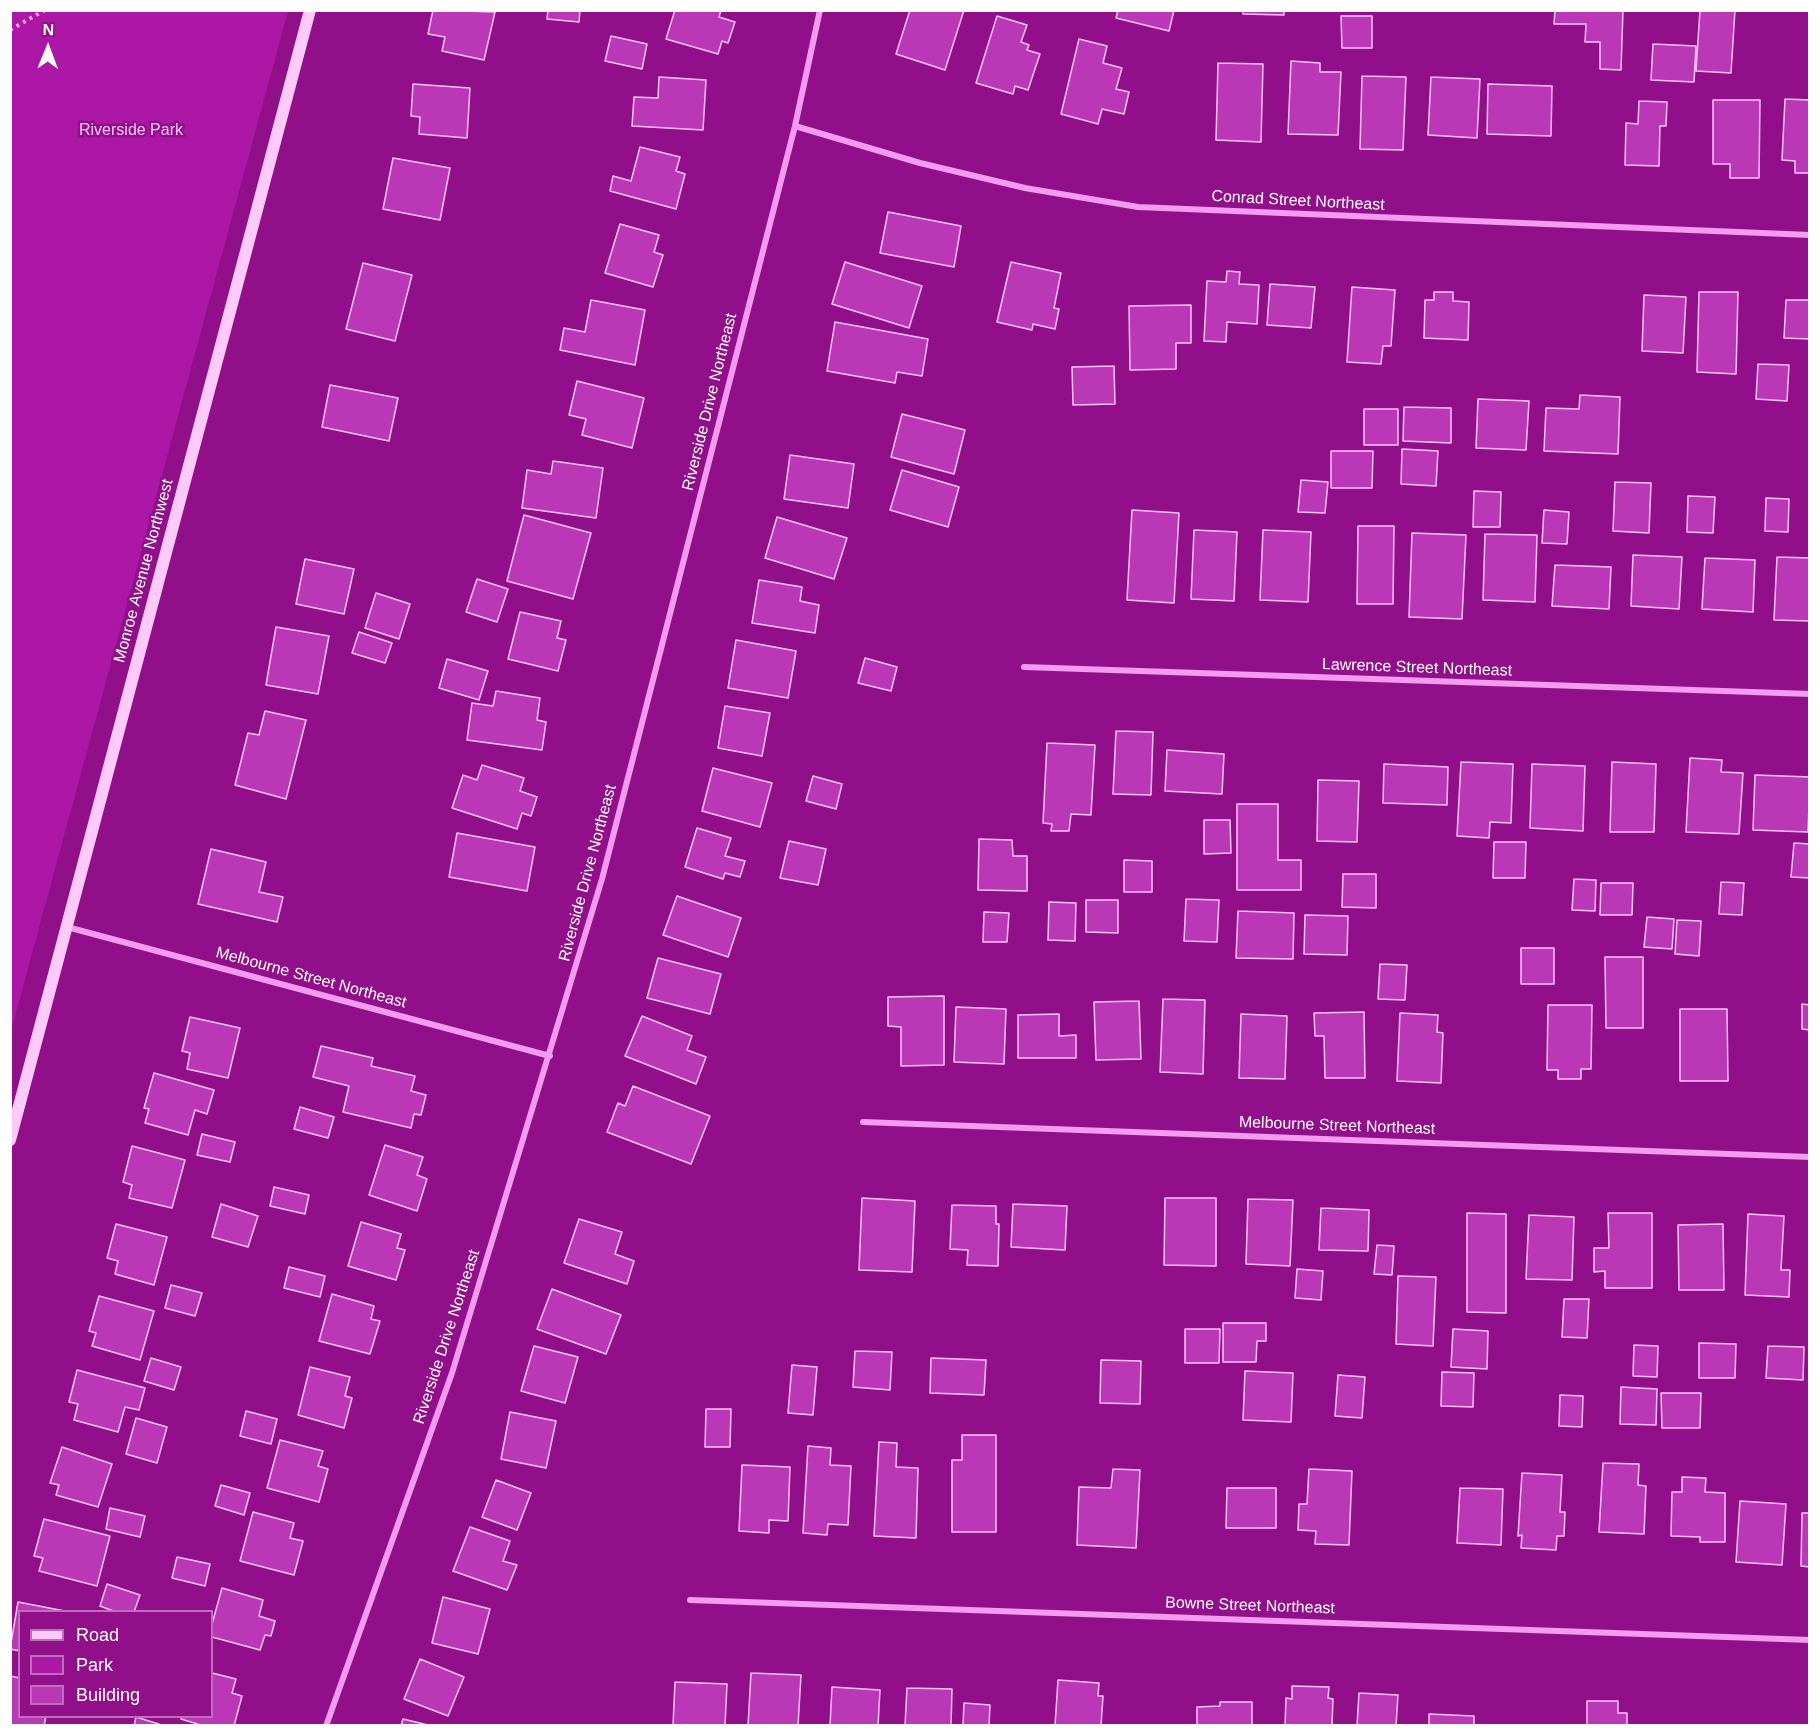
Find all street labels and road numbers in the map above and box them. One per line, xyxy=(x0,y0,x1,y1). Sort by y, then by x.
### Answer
street label: Conrad Street Northeast xyxy=(1211,187,1385,215)
street label: Riverside Drive Northeast xyxy=(679,311,741,493)
street label: Monroe Avenue Northwest xyxy=(110,477,178,665)
street label: Lawrence Street Northeast xyxy=(1322,655,1512,681)
street label: Riverside Drive Northeast xyxy=(555,782,621,964)
street label: Melbourne Street Northeast xyxy=(214,943,408,1013)
street label: Melbourne Street Northeast xyxy=(1238,1113,1436,1139)
street label: Riverside Drive Northeast xyxy=(410,1247,484,1427)
street label: Bowne Street Northeast xyxy=(1165,1593,1335,1619)

